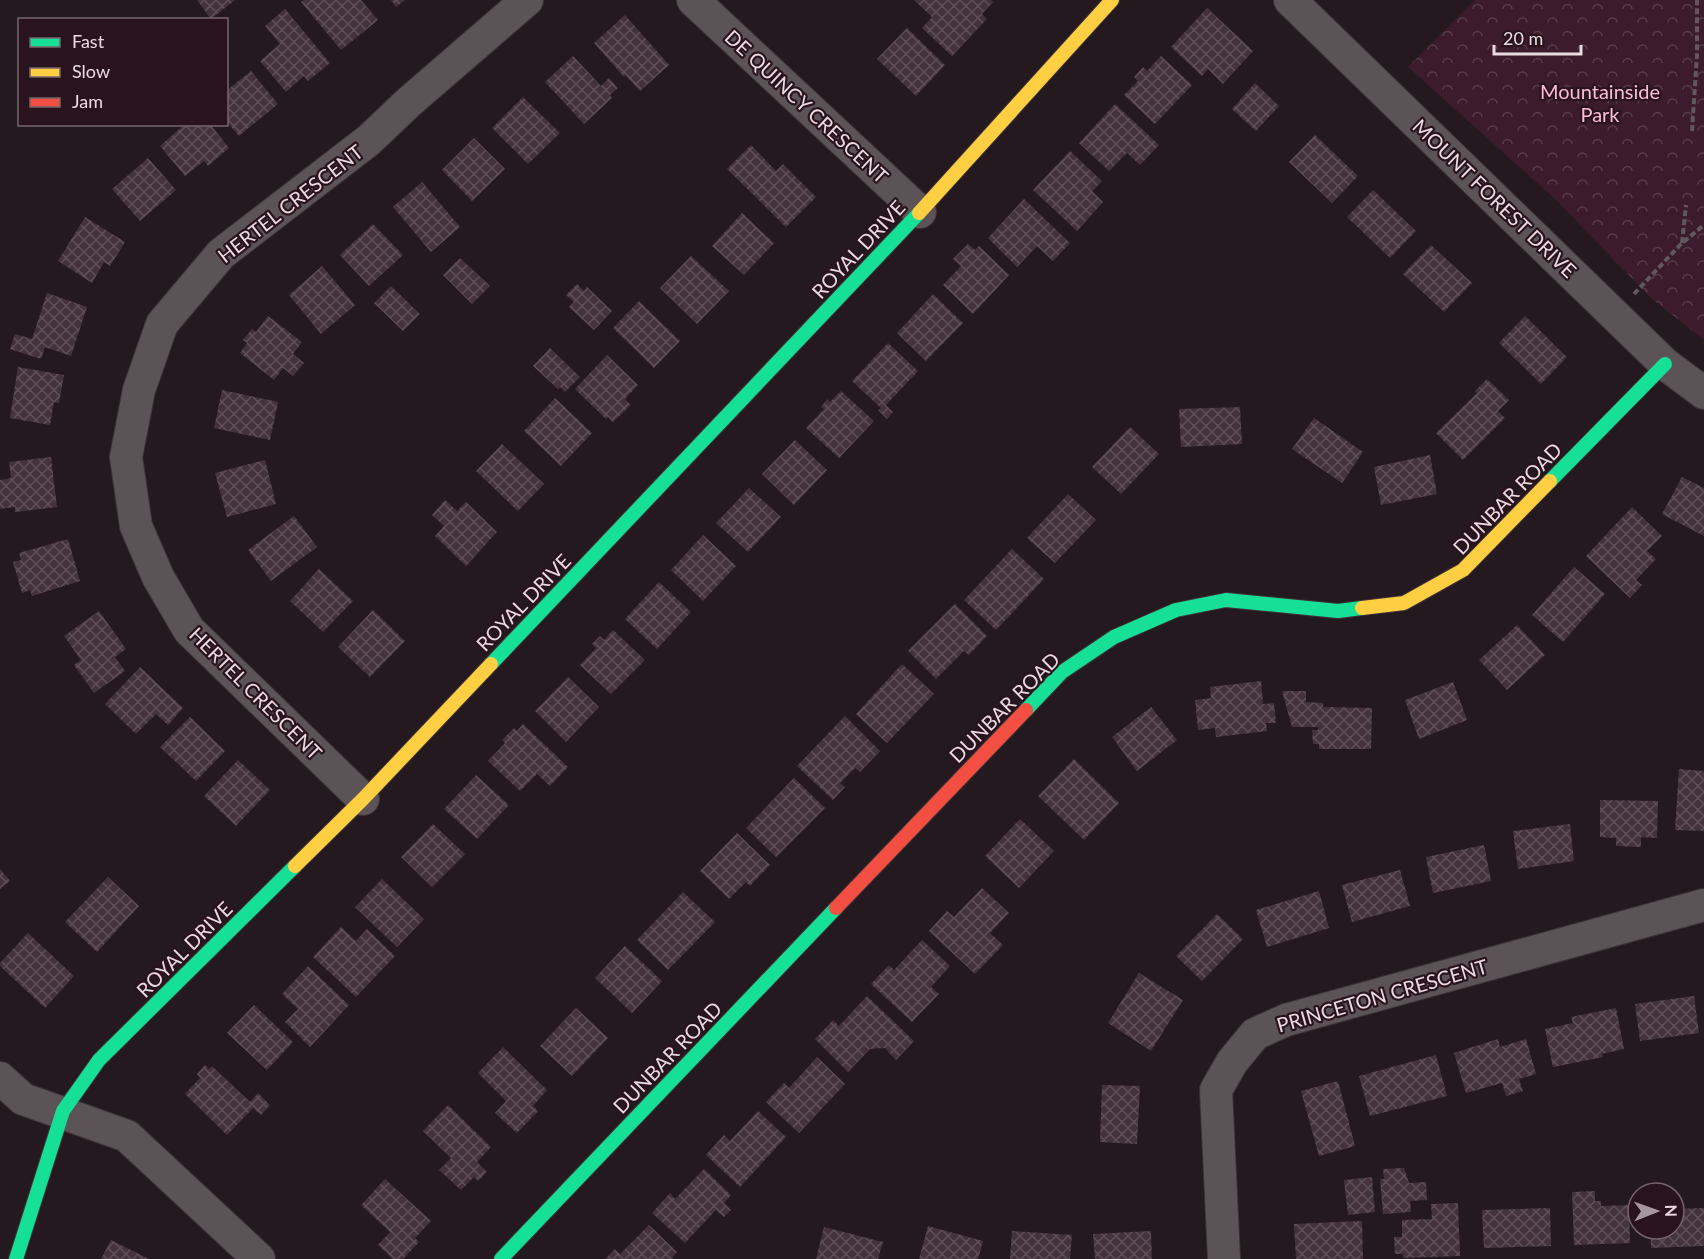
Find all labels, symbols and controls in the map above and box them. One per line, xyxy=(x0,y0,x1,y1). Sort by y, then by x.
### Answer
legend xyxy=(18,18,228,126)
scale bar xyxy=(1494,18,1581,56)
street label: DE QUINCY CRESCENT xyxy=(721,24,894,188)
text: 20 m xyxy=(1503,27,1543,49)
text: Fast xyxy=(72,30,105,52)
text: Slow xyxy=(72,60,110,82)
park label: Mountainside Park xyxy=(1540,79,1660,126)
text: Jam xyxy=(72,90,103,112)
street label: MOUNT FOREST DRIVE xyxy=(1408,114,1582,282)
street label: HERTEL CRESCENT xyxy=(213,139,367,267)
street label: ROYAL DRIVE xyxy=(806,195,910,303)
street label: DUNBAR ROAD xyxy=(1448,437,1566,559)
street label: ROYAL DRIVE xyxy=(471,549,575,655)
street label: HERTEL CRESCENT xyxy=(185,622,327,764)
street label: DUNBAR ROAD xyxy=(944,647,1064,767)
street label: ROYAL DRIVE xyxy=(131,896,237,1002)
street label: PRINCETON CRESCENT xyxy=(1274,953,1490,1037)
street label: DUNBAR ROAD xyxy=(608,996,726,1118)
north arrow xyxy=(1626,1181,1686,1241)
text: N xyxy=(1662,1204,1681,1217)

